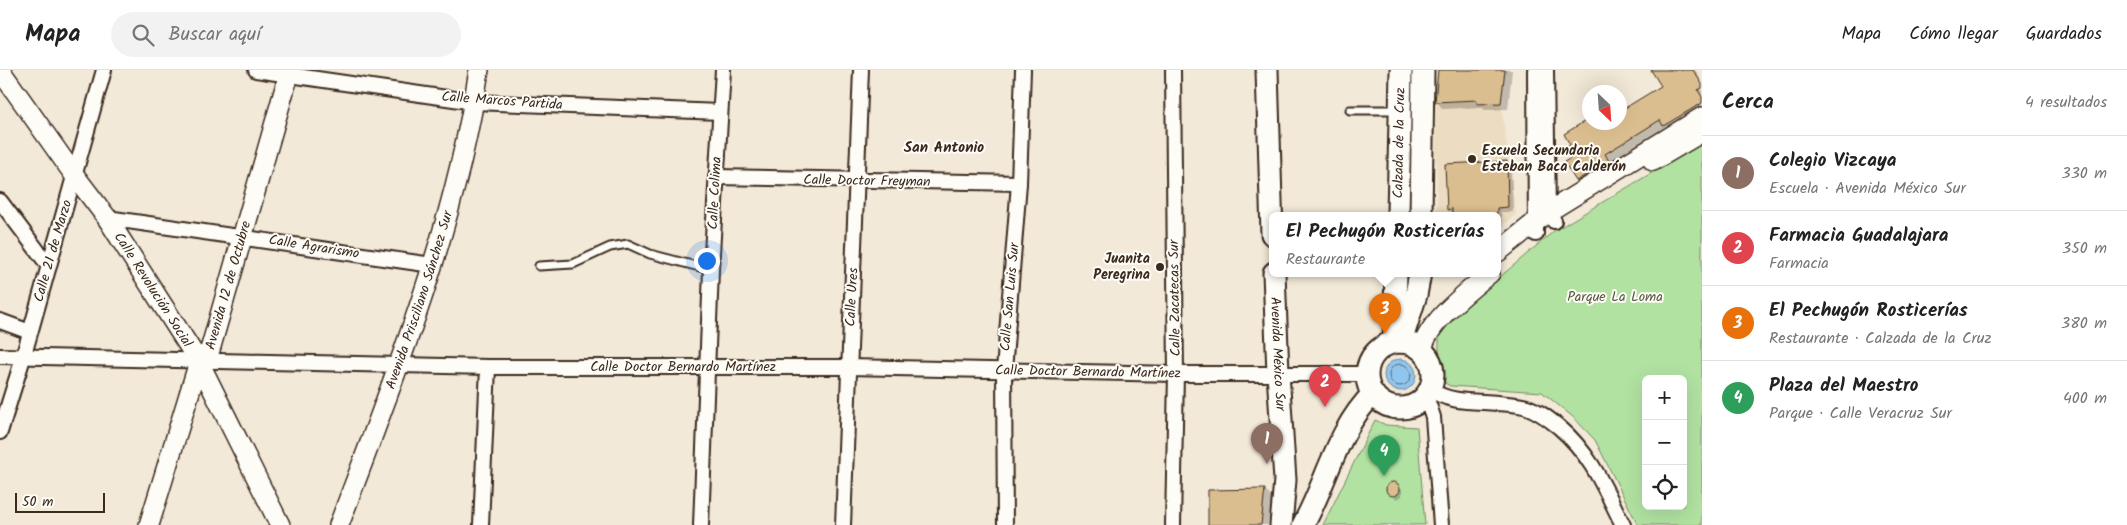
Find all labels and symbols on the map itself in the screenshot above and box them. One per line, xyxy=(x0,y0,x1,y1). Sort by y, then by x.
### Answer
north arrow xyxy=(1582,85,1627,130)
street label: Calle Marcos Partida xyxy=(441,86,563,116)
street label: Calzada de la Cruz xyxy=(1387,87,1412,199)
district label: San Antonio xyxy=(904,136,984,160)
place label: Escuela Secundaria Esteban Baca Calderón xyxy=(1482,140,1626,178)
marker: Escuela Secundaria Esteban Baca Calderón xyxy=(1466,153,1478,165)
street label: Calle Colima xyxy=(702,156,728,230)
street label: Calle Doctor Freyman xyxy=(803,169,931,193)
street label: Calle 21 de Marzo xyxy=(28,197,78,305)
street label: Avenida Prisciliano Sánchez Sur xyxy=(380,207,459,393)
street label: Avenida 12 de Octubre xyxy=(200,218,258,352)
street label: Calle Revolución Social xyxy=(108,228,198,352)
street label: Calle Agrarismo xyxy=(267,229,361,265)
street label: Calle Zacatecas Sur xyxy=(1163,238,1187,357)
street label: Calle San Luis Sur xyxy=(994,240,1026,352)
your location xyxy=(694,248,720,274)
place label: Juanita Peregrina xyxy=(1093,248,1150,286)
marker: Juanita Peregrina xyxy=(1154,261,1166,273)
street label: Calle Ures xyxy=(839,267,865,327)
park label: Parque La Loma xyxy=(1567,286,1663,308)
pin: 3 xyxy=(1369,293,1401,334)
street label: Avenida México Sur xyxy=(1264,296,1292,413)
street label: Calle Doctor Bernardo Martínez xyxy=(590,356,776,378)
street label: Calle Doctor Bernardo Martínez xyxy=(995,359,1181,385)
pin: 2 xyxy=(1309,366,1341,407)
pin: 1 xyxy=(1251,423,1283,464)
pin: 4 xyxy=(1368,435,1400,476)
scale bar xyxy=(15,490,105,513)

